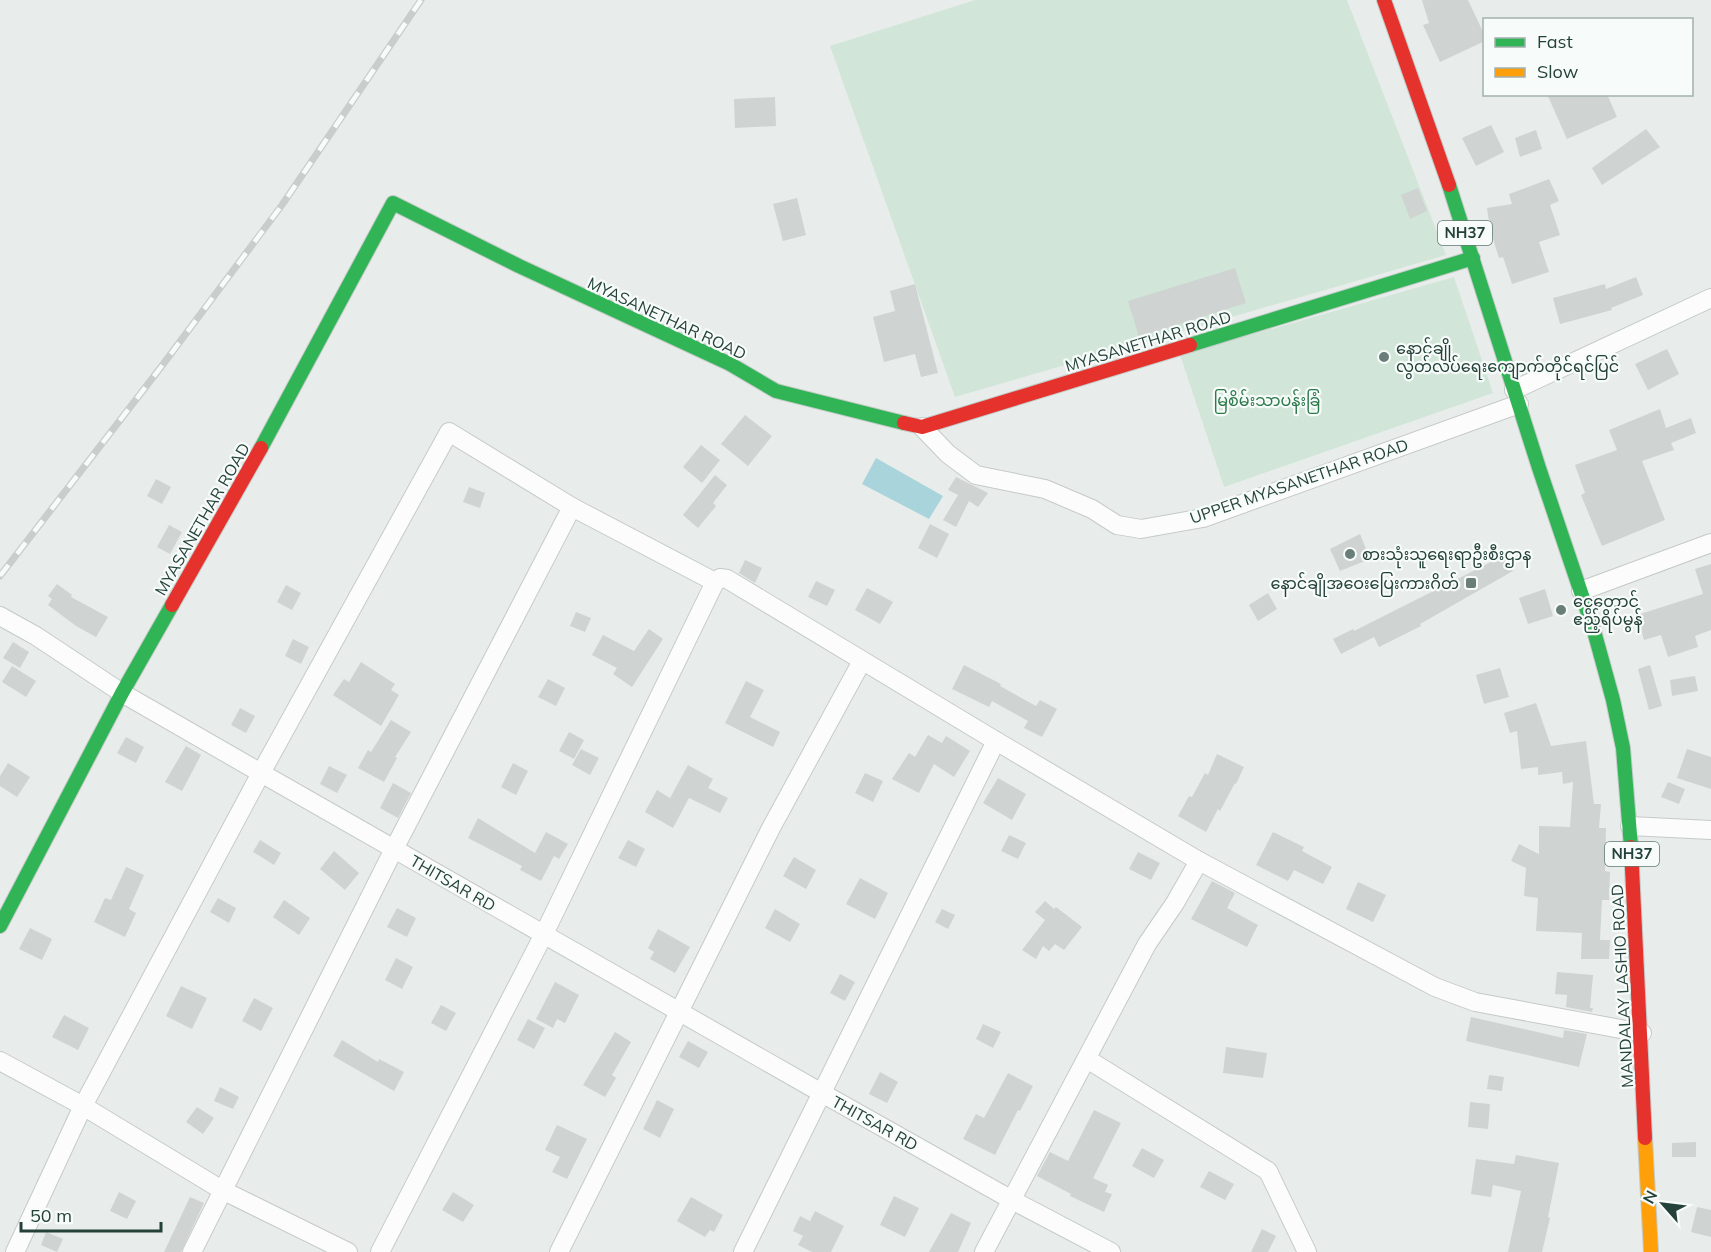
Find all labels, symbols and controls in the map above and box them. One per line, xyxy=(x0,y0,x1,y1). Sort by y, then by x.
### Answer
legend xyxy=(1483,18,1693,96)
text: Fast xyxy=(1537,30,1573,53)
text: Slow xyxy=(1537,60,1579,83)
road number: NH37 xyxy=(1438,221,1492,245)
street label: MYASANETHAR ROAD xyxy=(585,272,749,364)
street label: MYASANETHAR ROAD xyxy=(1062,306,1234,376)
place label: နောင်ချို လွတ်လပ်ရေးကျောက်တိုင်ရင်ပြင် xyxy=(1396,337,1619,381)
marker: နောင်ချို လွတ်လပ်ရေးကျောက်တိုင်ရင်ပြင် xyxy=(1377,350,1391,364)
park label: မြစိမ်းသာပန်းခြံ xyxy=(1214,389,1320,414)
street label: UPPER MYASANETHAR ROAD xyxy=(1187,434,1411,528)
street label: MYASANETHAR ROAD xyxy=(150,439,254,599)
place label: စားသုံးသူရေးရာဦးစီးဌာန xyxy=(1362,543,1531,569)
marker: စားသုံးသူရေးရာဦးစီးဌာန xyxy=(1343,547,1357,561)
place label: နောင်ချိုအဝေးပြေးကားဂိတ် xyxy=(1271,572,1459,597)
marker: နောင်ချိုအဝေးပြေးကားဂိတ် xyxy=(1464,576,1478,590)
place label: ငွေတောင် ဧည့်ရိပ်မွန် xyxy=(1573,590,1643,633)
marker: ငွေတောင် ဧည့်ရိပ်မွန် xyxy=(1554,603,1568,617)
road number: NH37 xyxy=(1605,842,1659,866)
street label: THITSAR RD xyxy=(407,851,499,915)
street label: MANDALAY LASHIO ROAD xyxy=(1607,884,1637,1088)
street label: THITSAR RD xyxy=(828,1091,922,1155)
north arrow xyxy=(1633,1174,1693,1234)
text: N xyxy=(1638,1187,1661,1207)
scale bar xyxy=(21,1195,160,1233)
text: 50 m xyxy=(30,1204,72,1227)

